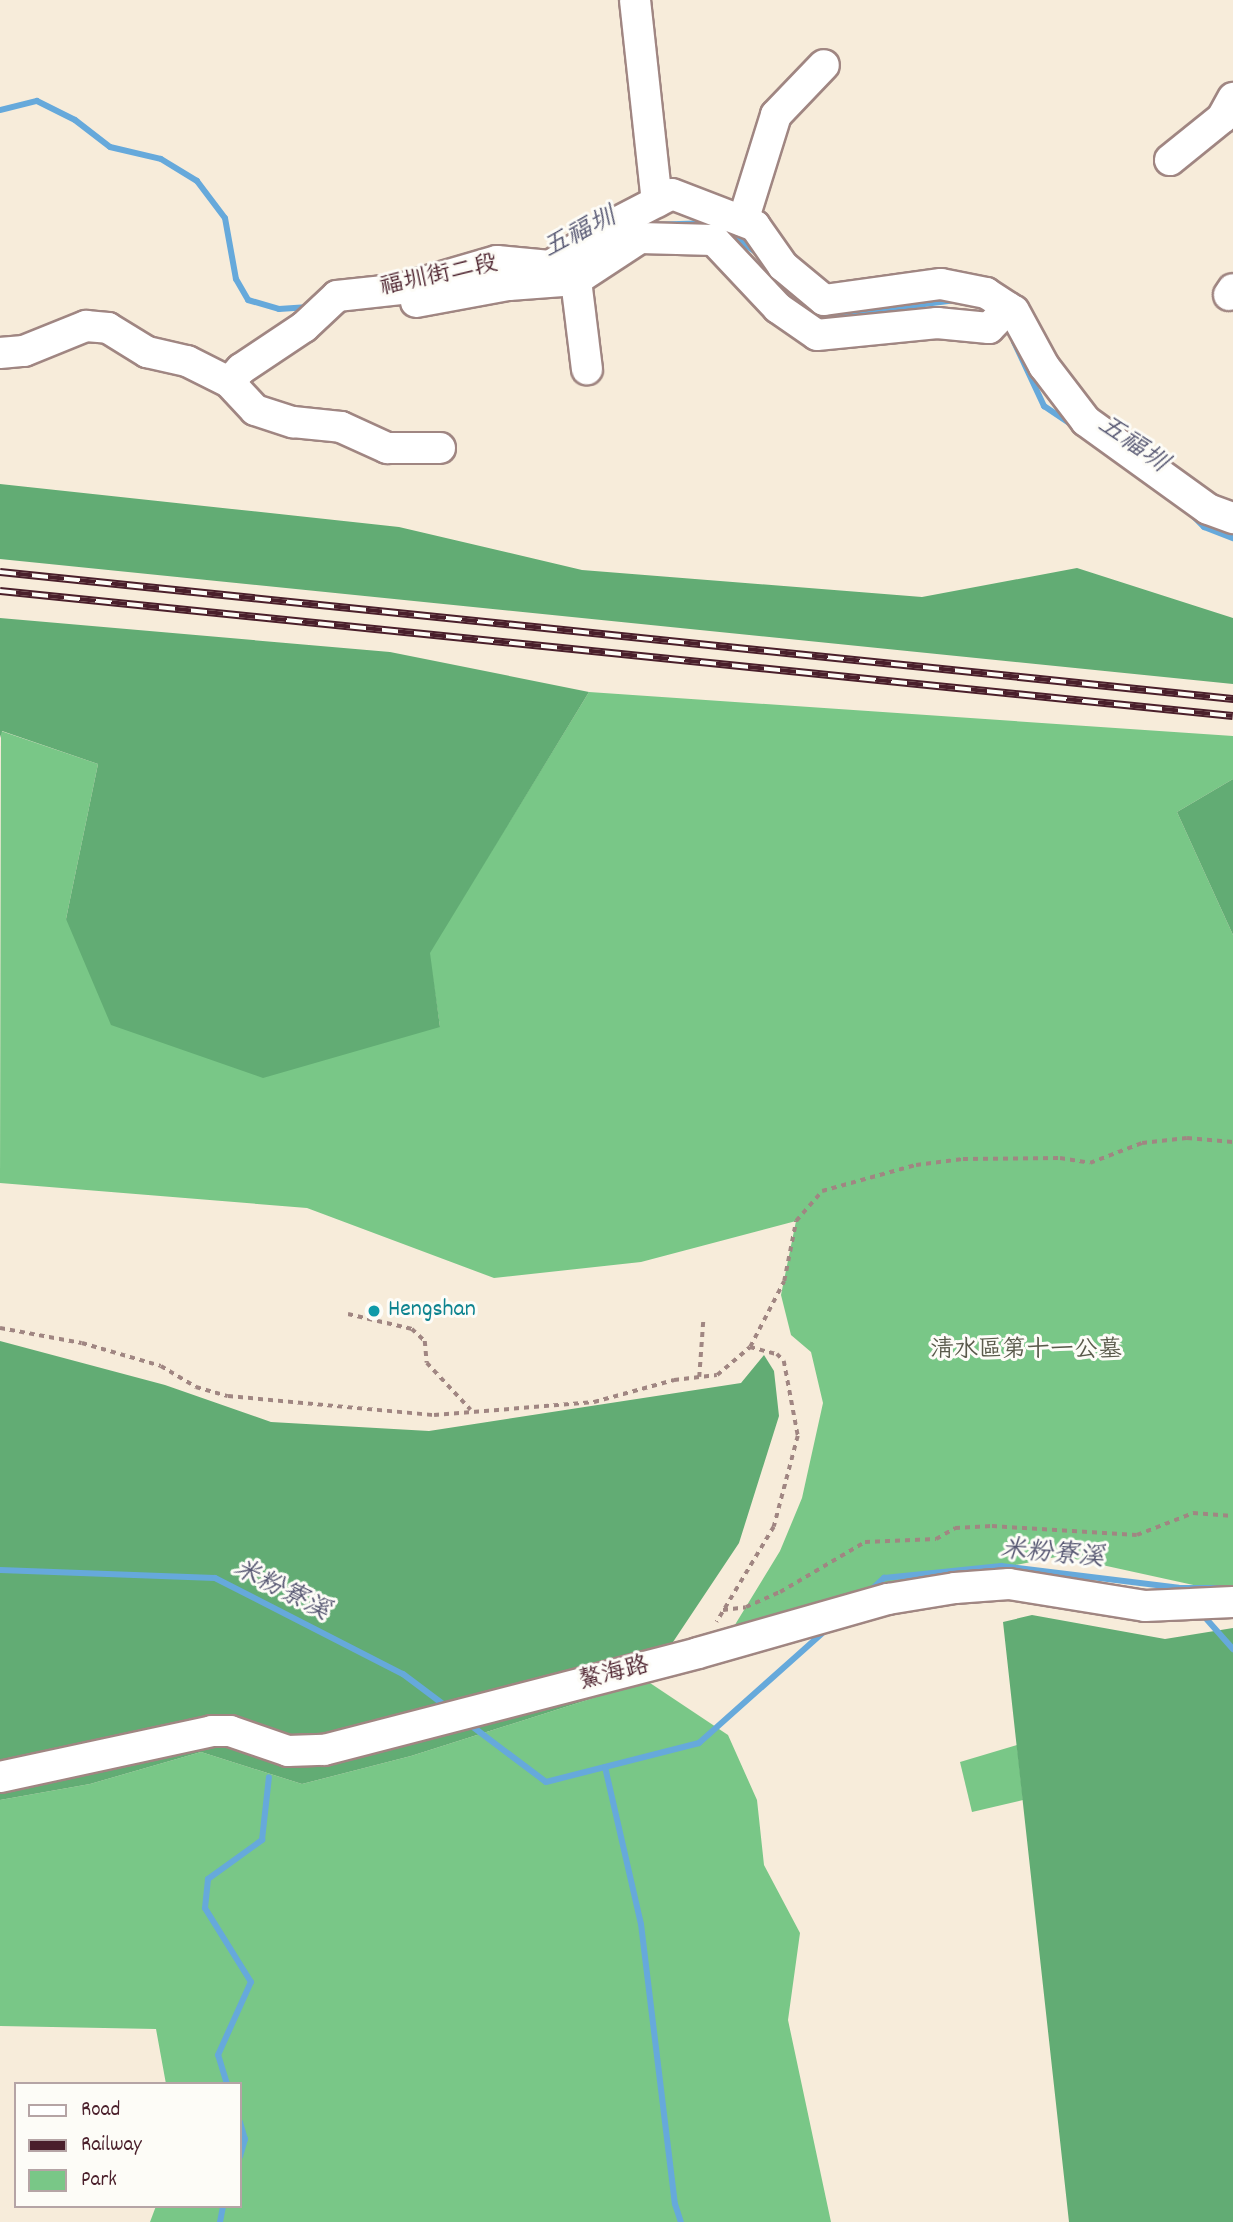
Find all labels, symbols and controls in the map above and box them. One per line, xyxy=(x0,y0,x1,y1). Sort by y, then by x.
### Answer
water label: 五福圳 xyxy=(538,202,622,266)
street label: 福圳街二段 xyxy=(377,250,501,304)
water label: 五福圳 xyxy=(1091,410,1173,480)
place label: Hengshan xyxy=(388,1297,476,1325)
marker: Hengshan xyxy=(366,1303,382,1319)
park label: 清水區第十一公墓 xyxy=(930,1338,1122,1366)
water label: 米粉寮溪 xyxy=(999,1535,1105,1575)
water label: 米粉寮溪 xyxy=(228,1553,334,1629)
street label: 鰲海路 xyxy=(576,1652,652,1698)
legend xyxy=(14,2082,242,2208)
text: Road xyxy=(81,2096,120,2126)
text: Railway xyxy=(81,2131,142,2161)
text: Park xyxy=(81,2166,117,2196)

